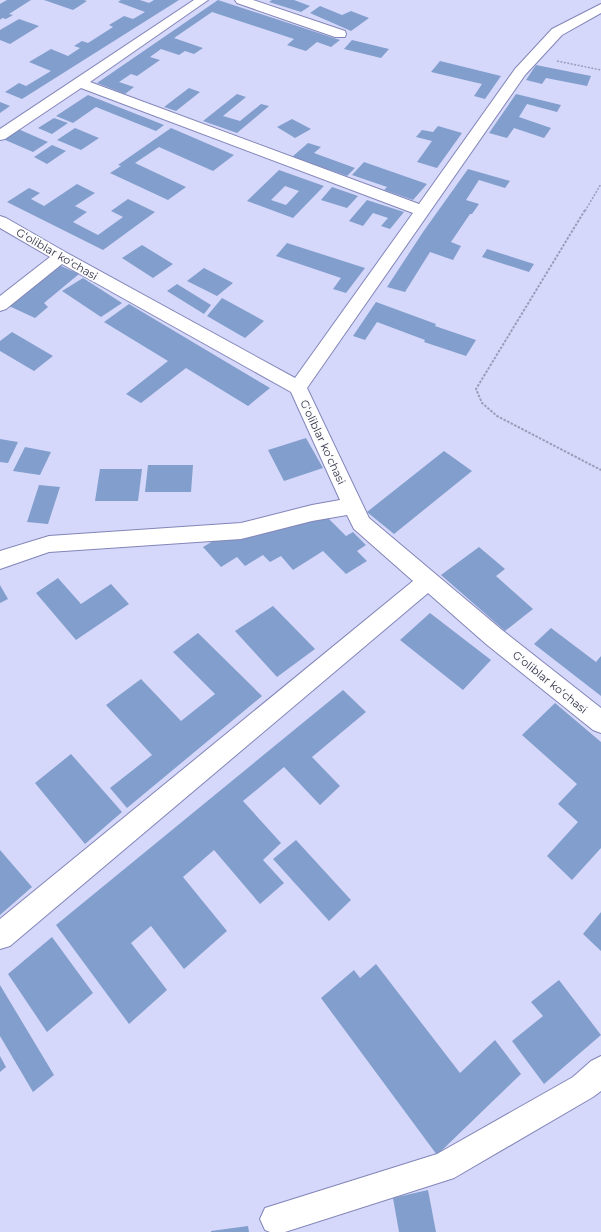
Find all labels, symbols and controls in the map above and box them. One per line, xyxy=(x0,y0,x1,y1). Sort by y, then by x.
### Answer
street label: Gʻoliblar koʻchasi xyxy=(14,225,100,283)
street label: Gʻoliblar koʻchasi xyxy=(297,397,349,487)
street label: Gʻoliblar koʻchasi xyxy=(510,648,590,716)

